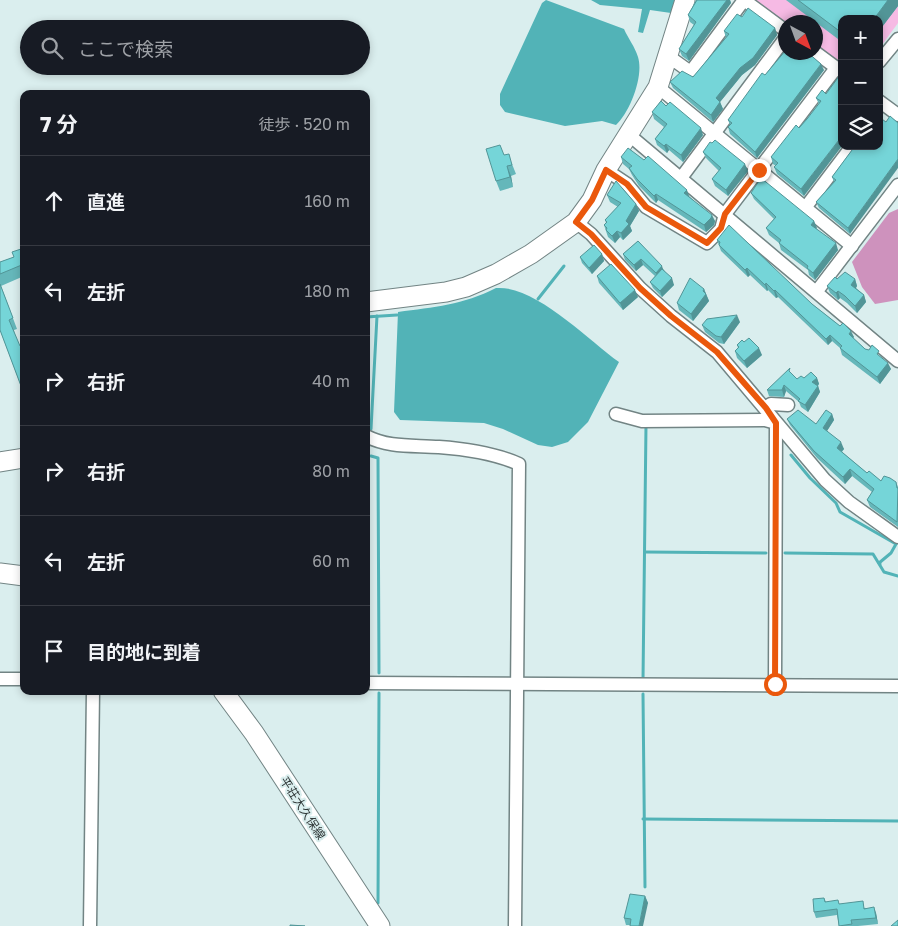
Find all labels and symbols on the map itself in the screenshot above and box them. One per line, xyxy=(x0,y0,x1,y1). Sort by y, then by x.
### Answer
north arrow xyxy=(778,15,823,60)
route end xyxy=(748,159,771,182)
route start xyxy=(764,673,787,696)
street label: 平荘大久保線 xyxy=(277,774,329,842)

